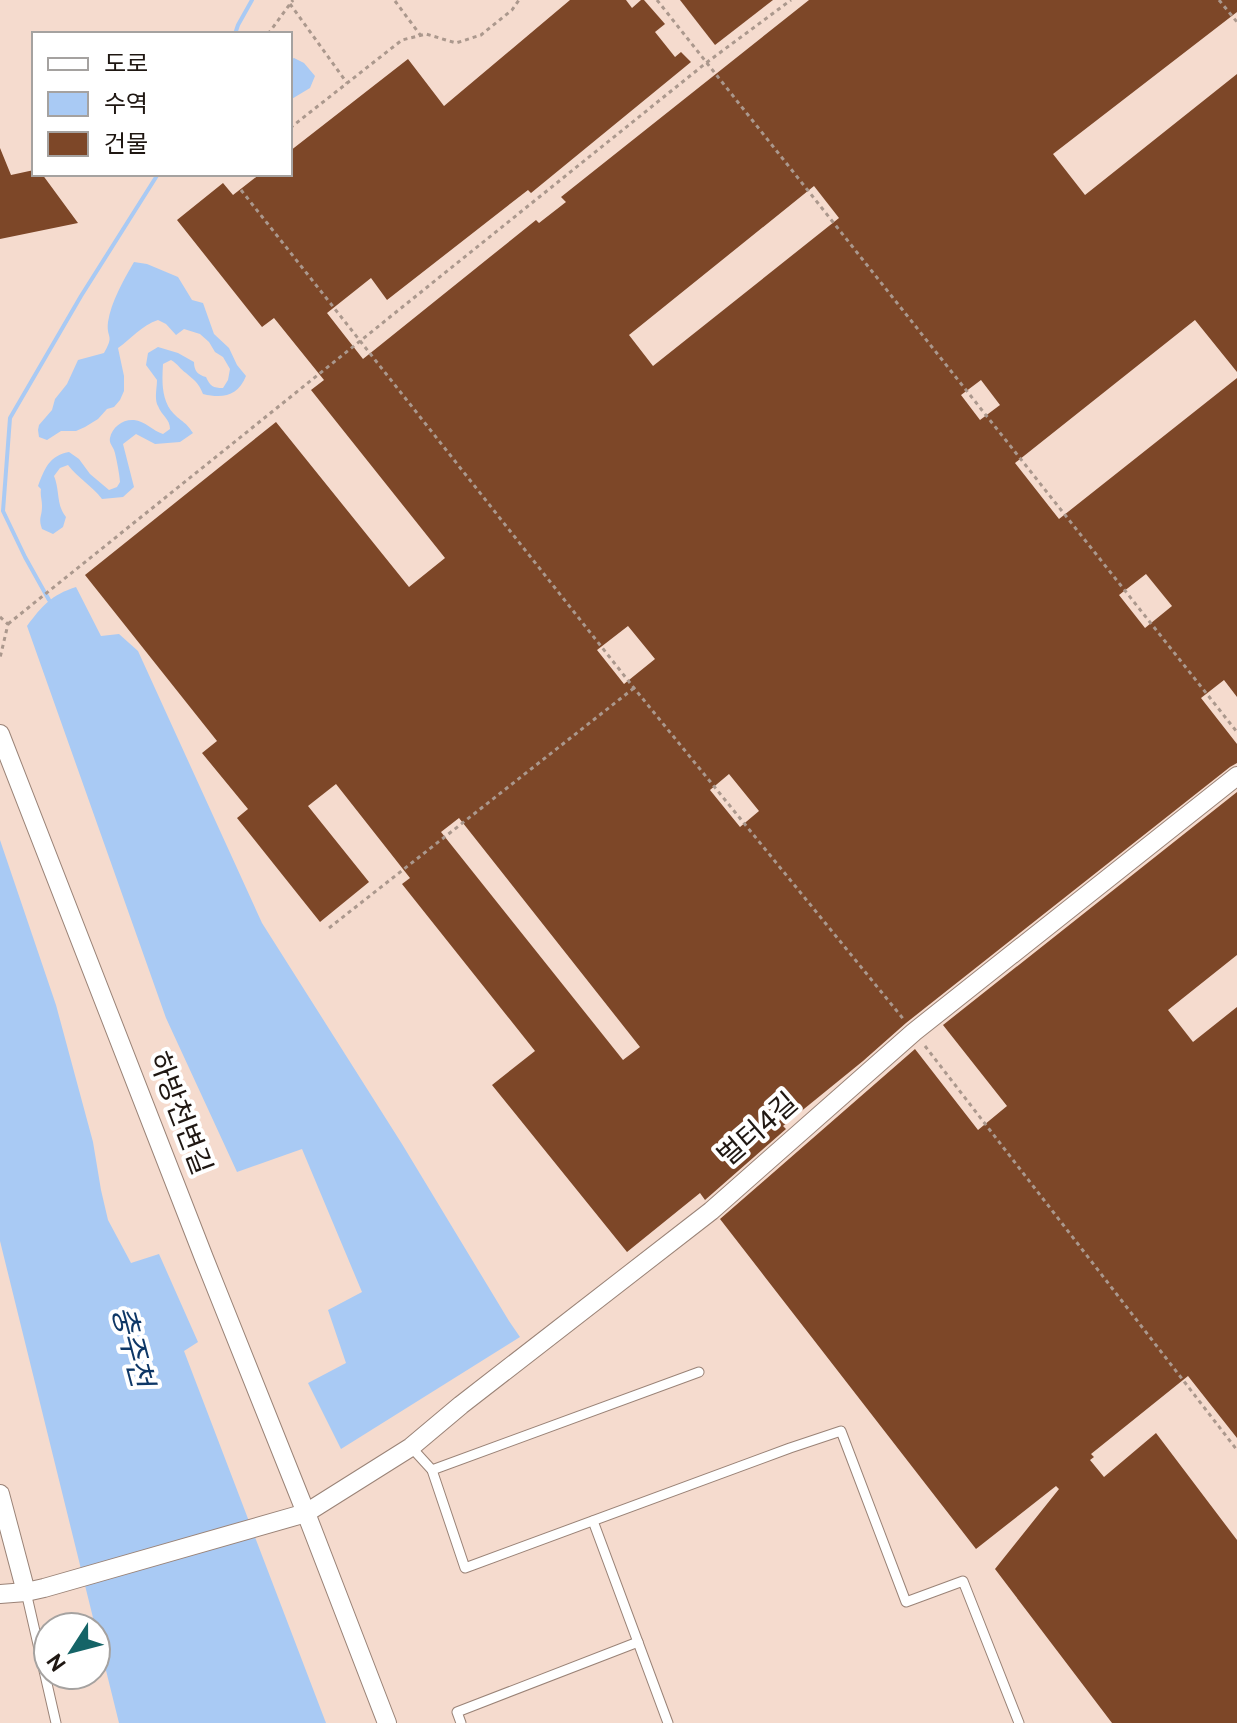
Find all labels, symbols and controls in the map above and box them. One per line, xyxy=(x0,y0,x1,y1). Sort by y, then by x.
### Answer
legend xyxy=(32,32,292,176)
text: 도로 xyxy=(104,51,148,81)
text: 수역 xyxy=(104,91,148,121)
text: 건물 xyxy=(104,131,148,161)
street label: 하방천변길 xyxy=(138,1047,218,1181)
street label: 벌터4길 xyxy=(711,1086,807,1176)
water label: 충주천 xyxy=(101,1302,159,1395)
north arrow xyxy=(32,1611,112,1691)
text: N xyxy=(42,1647,73,1676)

